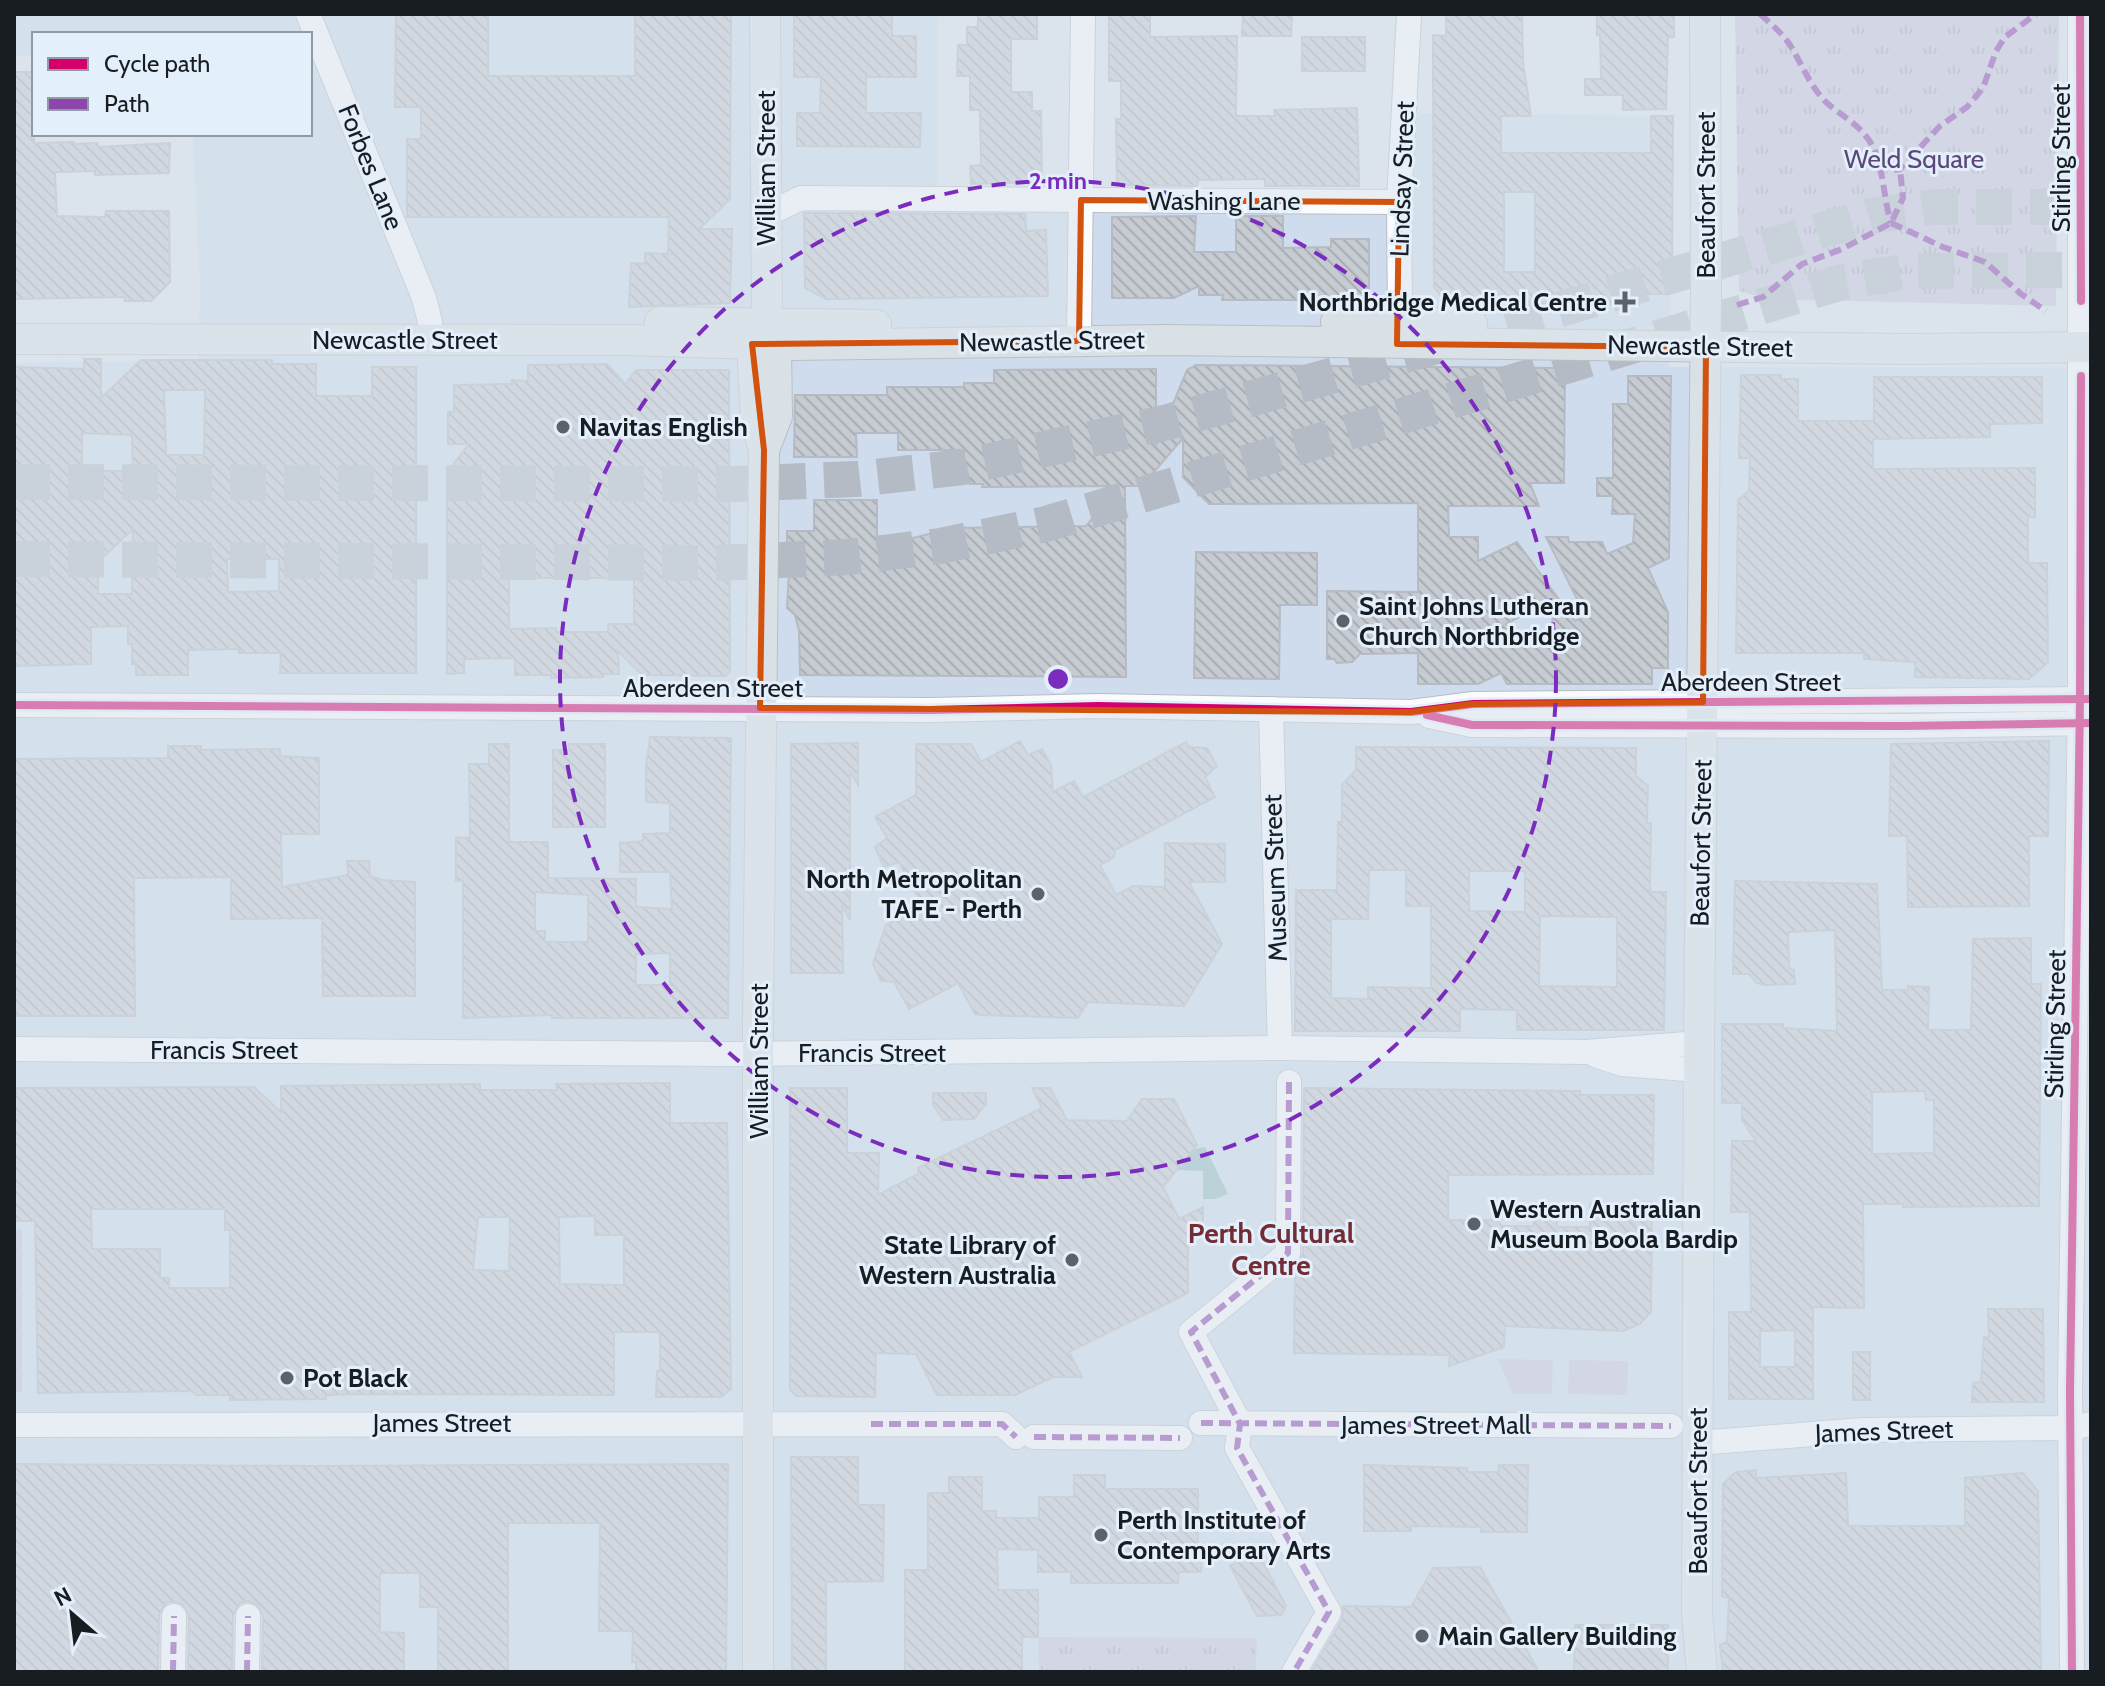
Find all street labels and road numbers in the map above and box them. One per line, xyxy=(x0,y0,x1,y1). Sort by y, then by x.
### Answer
street label: Stirling Street xyxy=(2045,83,2077,233)
street label: William Street xyxy=(750,90,782,246)
street label: Forbes Lane xyxy=(331,99,411,235)
street label: Lindsay Street xyxy=(1383,100,1421,258)
street label: Beaufort Street xyxy=(1690,111,1722,279)
street label: Washing Lane xyxy=(1147,185,1301,217)
street label: Newcastle Street xyxy=(959,323,1145,359)
street label: Newcastle Street xyxy=(312,324,498,356)
street label: Newcastle Street xyxy=(1607,328,1793,364)
street label: Aberdeen Street xyxy=(1661,666,1841,698)
street label: Aberdeen Street xyxy=(623,672,803,704)
street label: Beaufort Street xyxy=(1684,759,1718,927)
street label: Museum Street xyxy=(1256,793,1294,962)
street label: Stirling Street xyxy=(2038,949,2072,1099)
street label: William Street xyxy=(743,983,775,1139)
street label: Francis Street xyxy=(150,1034,298,1066)
street label: Francis Street xyxy=(798,1037,946,1069)
street label: James Street xyxy=(372,1407,511,1439)
street label: Beaufort Street xyxy=(1682,1407,1714,1575)
street label: James Street Mall xyxy=(1340,1409,1531,1441)
street label: James Street xyxy=(1813,1413,1954,1449)

